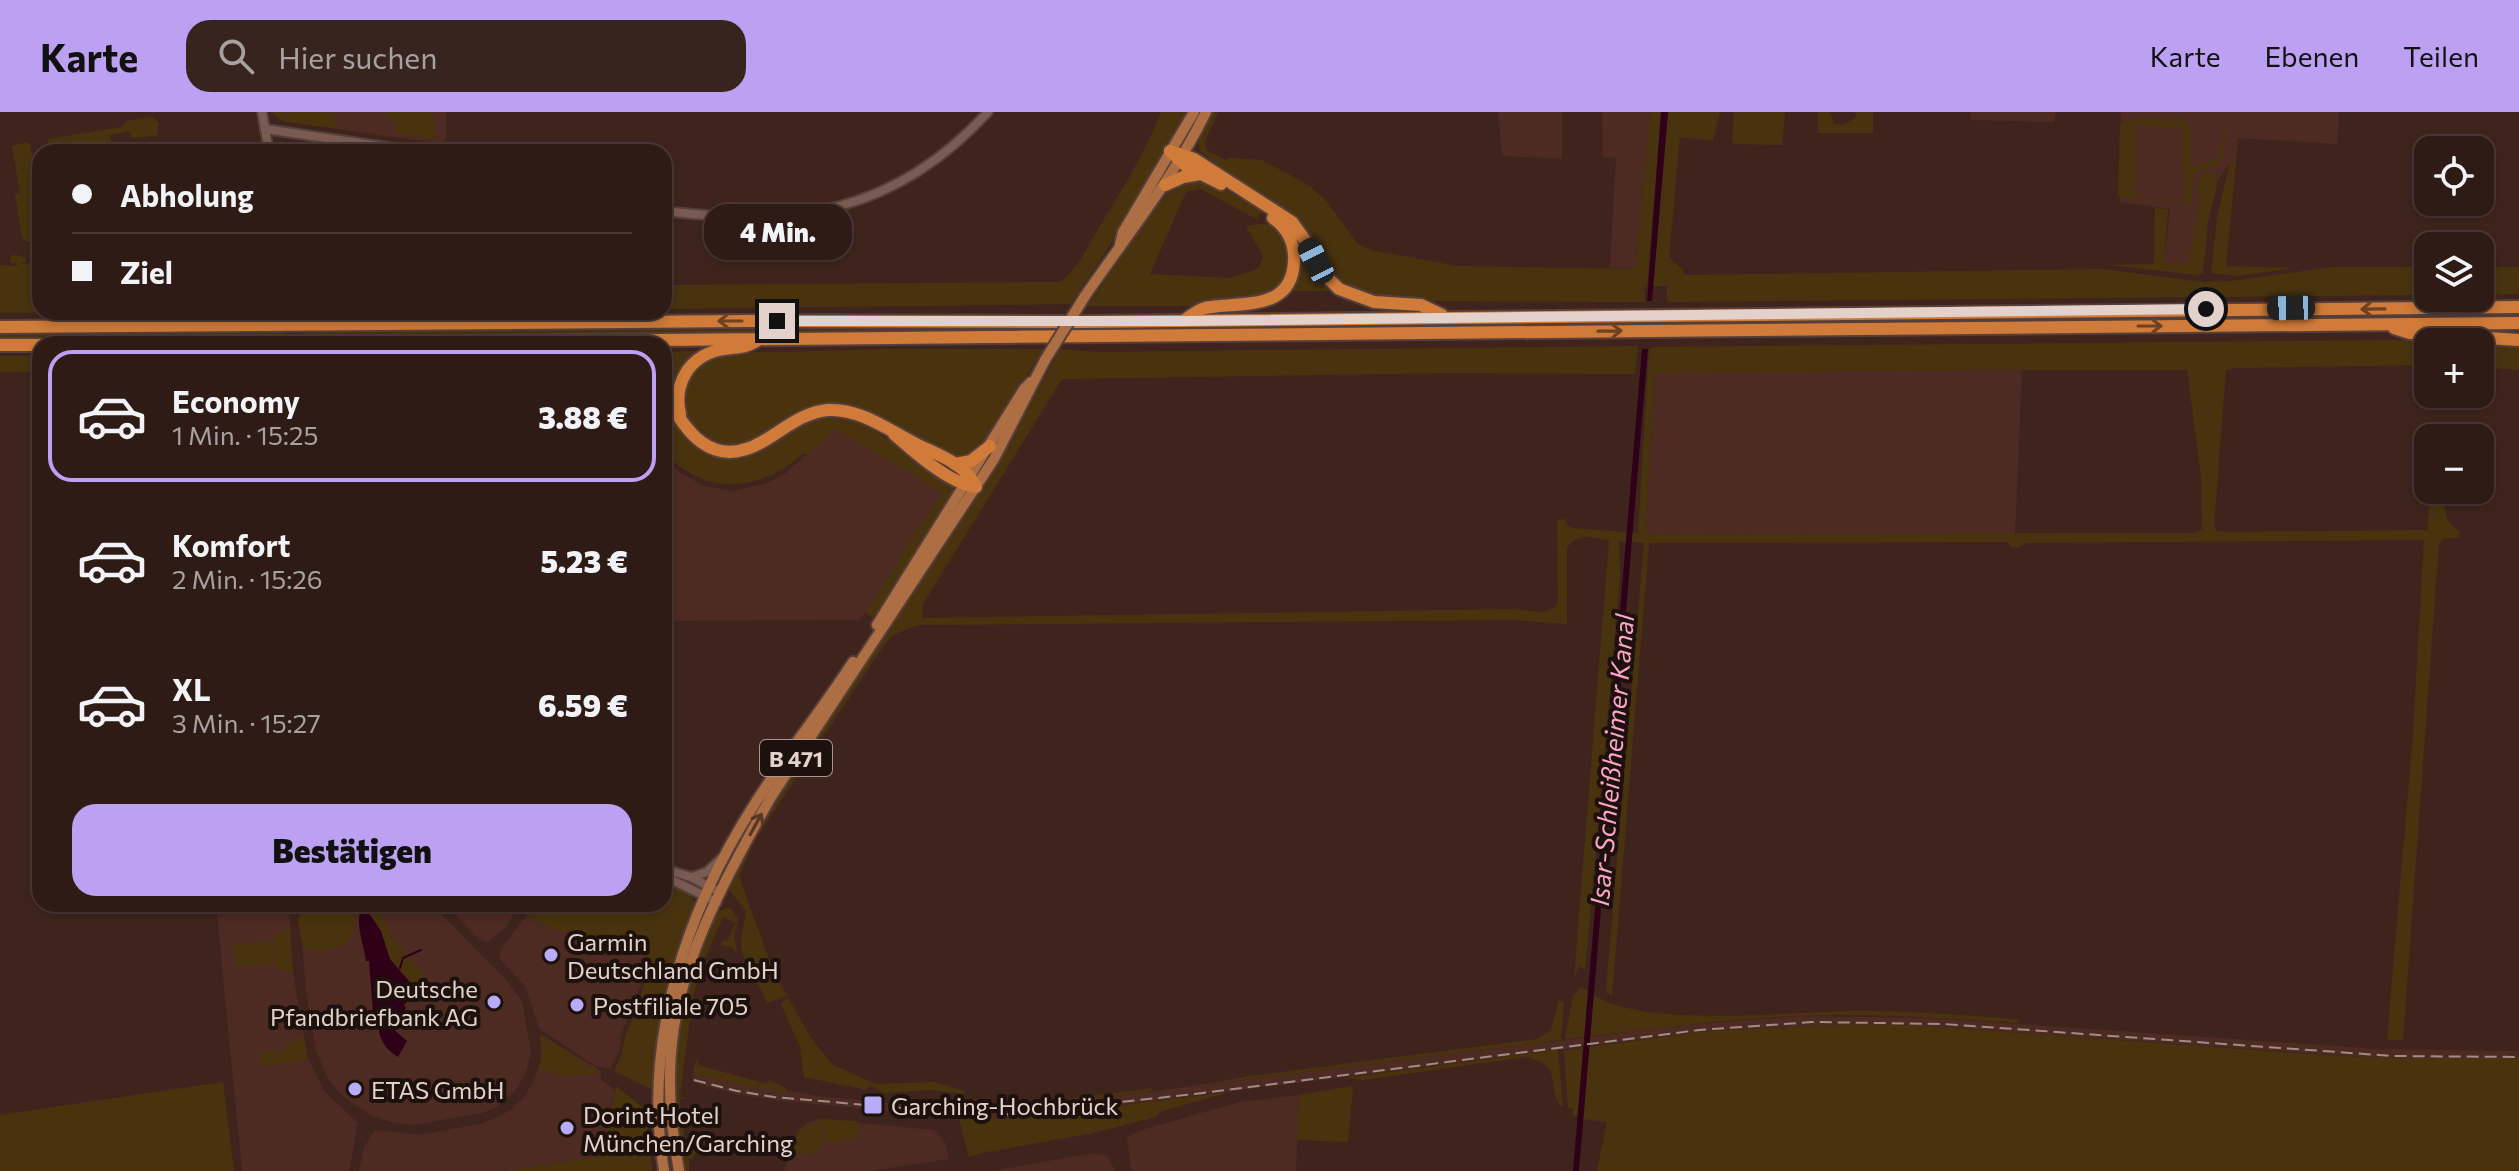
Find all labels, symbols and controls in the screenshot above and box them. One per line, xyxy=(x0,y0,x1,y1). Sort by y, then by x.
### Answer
search box xyxy=(186,20,746,92)
text: Karte xyxy=(40,33,138,80)
icon: search xyxy=(214,34,258,78)
text: Hier suchen xyxy=(278,38,437,75)
text: Karte xyxy=(2150,39,2221,73)
text: Ebenen xyxy=(2265,39,2359,73)
text: Teilen xyxy=(2403,39,2479,73)
map controls xyxy=(2414,136,2494,504)
button: locate xyxy=(2414,136,2494,216)
text: Abholung xyxy=(120,176,254,213)
callout: 4 Min. xyxy=(703,205,851,261)
text: 4 Min. xyxy=(740,216,816,247)
button: layers xyxy=(2414,232,2494,312)
car xyxy=(1294,234,1338,288)
text: Ziel xyxy=(120,253,173,290)
route start xyxy=(2188,291,2224,327)
car xyxy=(2267,296,2315,320)
one-way arrow xyxy=(2360,301,2387,316)
route end xyxy=(759,303,795,339)
one-way arrow xyxy=(717,313,744,329)
one-way arrow xyxy=(2136,318,2163,334)
one-way arrow xyxy=(1596,323,1623,339)
button: + xyxy=(2414,328,2494,408)
icon: car xyxy=(76,380,148,452)
text: Economy xyxy=(172,382,300,419)
text: 3.88 € xyxy=(538,398,628,435)
text: 1 Min. · 15:25 xyxy=(172,419,318,450)
button: − xyxy=(2414,424,2494,504)
icon: car xyxy=(76,524,148,596)
text: Komfort xyxy=(172,526,291,563)
text: 5.23 € xyxy=(540,542,628,579)
text: 2 Min. · 15:26 xyxy=(172,563,322,594)
water label: Isar-Schleißheimer Kanal xyxy=(1583,611,1639,907)
icon: car xyxy=(76,668,148,740)
text: XL xyxy=(172,670,211,707)
text: 6.59 € xyxy=(538,686,628,723)
text: 3 Min. · 15:27 xyxy=(172,707,321,738)
road number: B 471 xyxy=(760,740,832,776)
button: Bestätigen xyxy=(72,804,632,896)
one-way arrow xyxy=(749,812,765,836)
place label: Garmin Deutschland GmbH xyxy=(567,927,779,984)
marker: Garmin Deutschland GmbH xyxy=(542,946,560,964)
place label: Deutsche Pfandbriefbank AG xyxy=(270,974,478,1031)
place label: Postfiliale 705 xyxy=(593,991,748,1020)
marker: Deutsche Pfandbriefbank AG xyxy=(485,993,503,1011)
marker: Postfiliale 705 xyxy=(568,996,586,1014)
place label: ETAS GmbH xyxy=(371,1075,504,1104)
marker: ETAS GmbH xyxy=(346,1080,364,1098)
place label: Garching-Hochbrück xyxy=(891,1091,1119,1120)
marker: Garching-Hochbrück xyxy=(862,1094,884,1116)
place label: Dorint Hotel München/Garching xyxy=(583,1100,793,1157)
marker: Dorint Hotel München/Garching xyxy=(558,1119,576,1137)

